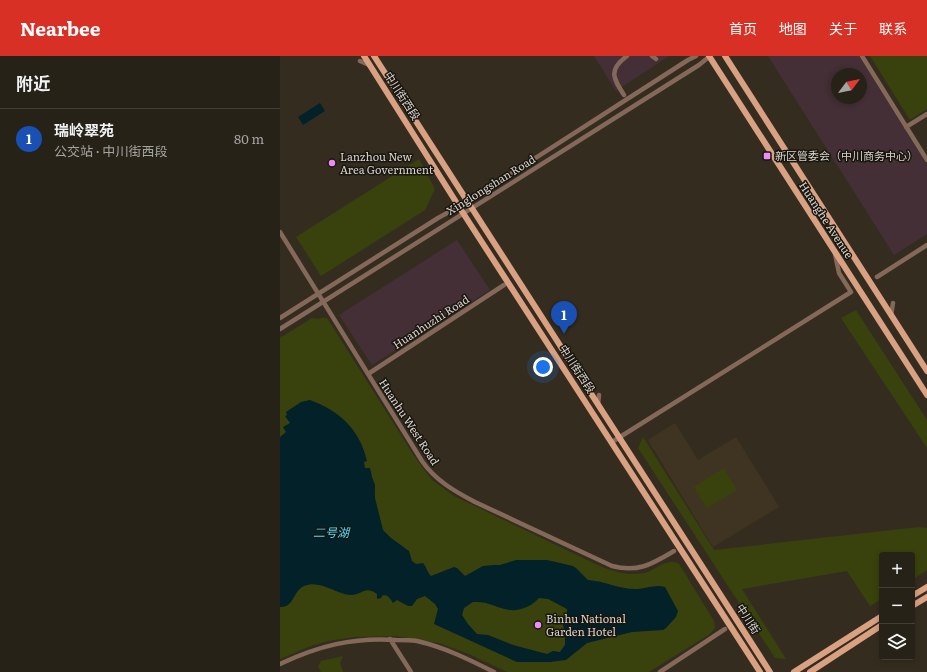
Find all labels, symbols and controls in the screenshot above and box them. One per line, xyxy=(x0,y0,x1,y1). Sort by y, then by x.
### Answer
text: Nearbee xyxy=(20,14,101,42)
text: 首页 xyxy=(729,18,757,38)
text: 地图 xyxy=(779,18,807,38)
text: 关于 xyxy=(829,18,857,38)
text: 联系 xyxy=(879,18,907,38)
street label: 中川街西段 xyxy=(381,68,425,123)
north arrow xyxy=(831,68,867,104)
text: 附近 xyxy=(16,70,50,95)
text: 瑞岭翠苑 xyxy=(54,118,114,141)
text: 1 xyxy=(26,129,32,148)
text: 80 m xyxy=(234,129,264,148)
text: 公交站 · 中川街西段 xyxy=(54,141,168,160)
place label: 新区管委会（中川商务中心） xyxy=(775,147,918,163)
place label: Lanzhou New Area Government xyxy=(340,148,434,177)
street label: Xinglongshan Road xyxy=(443,150,538,218)
marker: 新区管委会（中川商务中心） xyxy=(762,151,772,161)
marker: Lanzhou New Area Government xyxy=(327,158,337,168)
street label: Huanghe Avenue xyxy=(796,178,858,261)
street label: Huanhuzhi Road xyxy=(389,290,472,352)
pin: 1 xyxy=(551,301,577,334)
street label: 中川街西段 xyxy=(556,341,600,396)
your location xyxy=(533,357,553,377)
street label: Huanhu West Road xyxy=(376,375,444,468)
water label: 二号湖 xyxy=(313,523,351,541)
map controls xyxy=(879,552,915,660)
button: + xyxy=(879,552,915,588)
button: − xyxy=(879,588,915,624)
street label: 中川街 xyxy=(733,600,765,637)
place label: Binhu National Garden Hotel xyxy=(546,610,626,639)
marker: Binhu National Garden Hotel xyxy=(533,620,543,630)
button: layers xyxy=(879,624,915,660)

